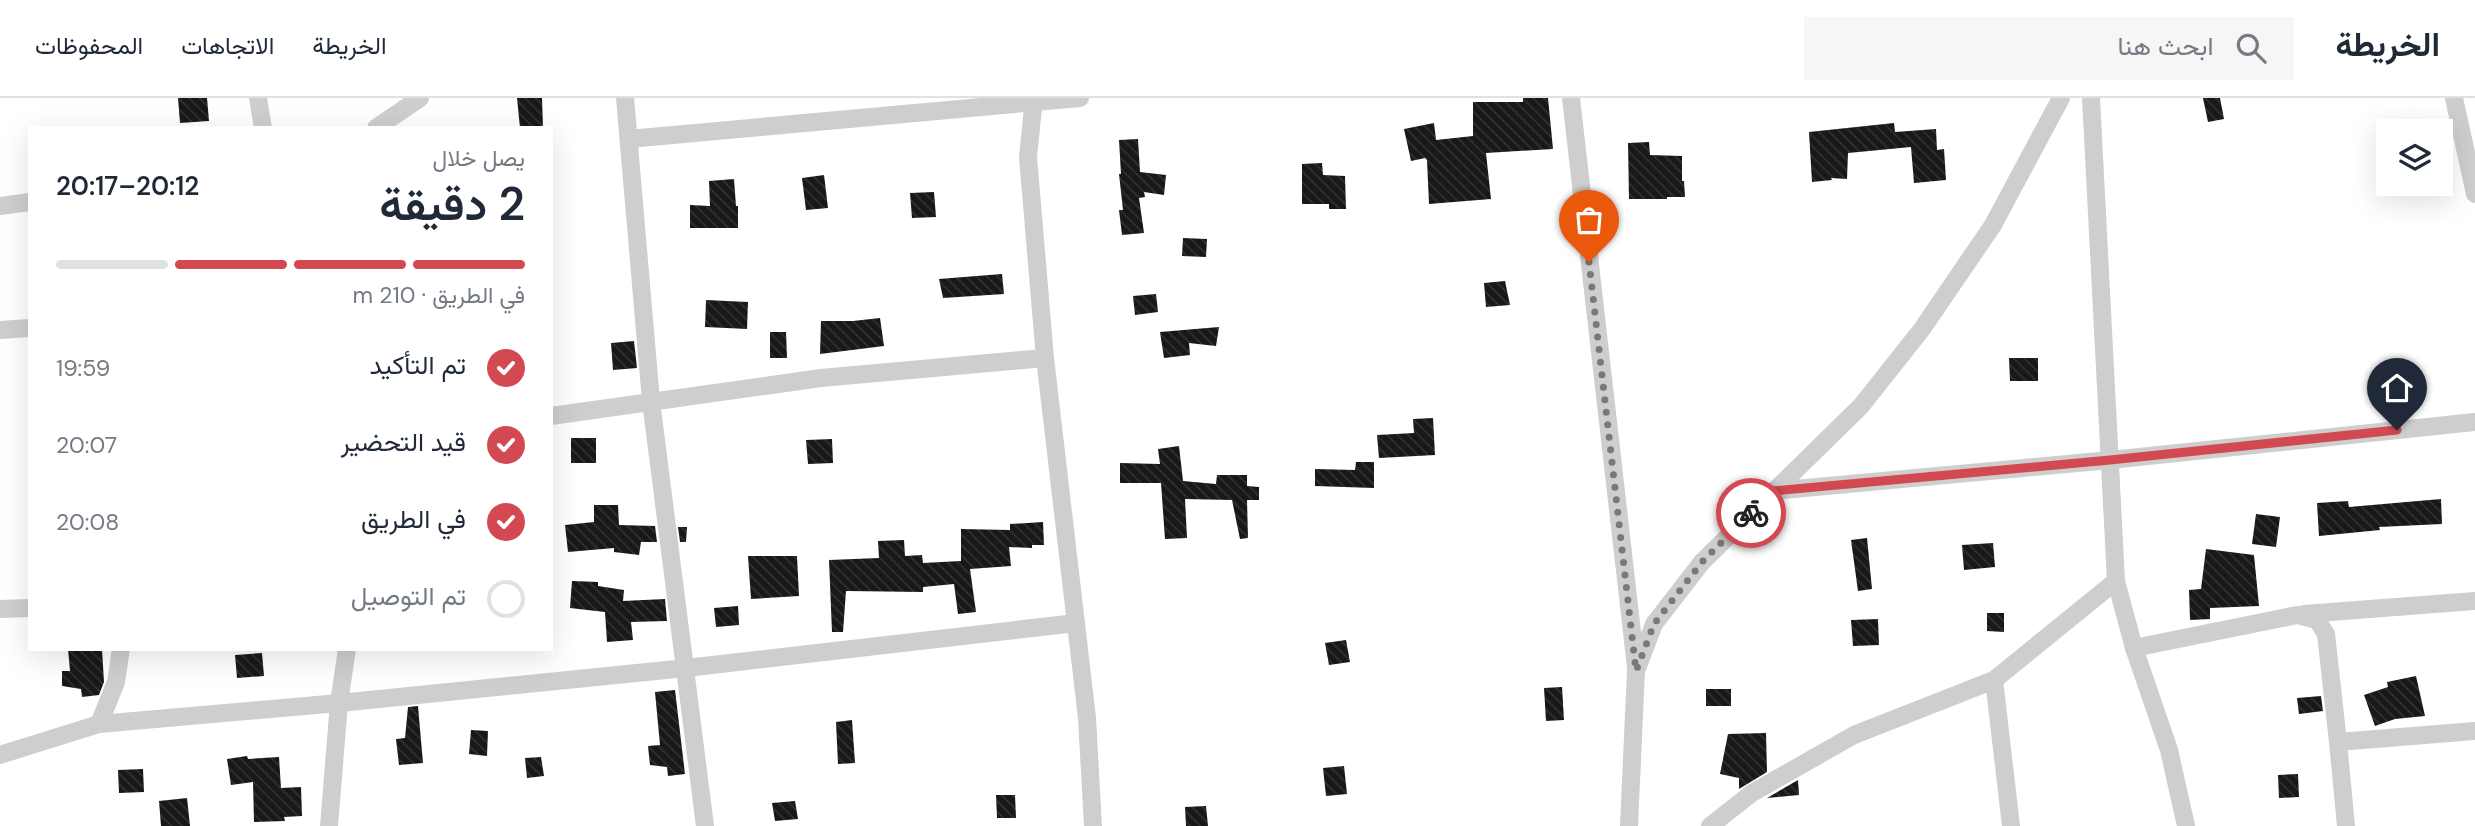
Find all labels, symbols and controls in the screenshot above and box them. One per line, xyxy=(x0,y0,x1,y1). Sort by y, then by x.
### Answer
search box xyxy=(1804,17,2294,80)
text: الخريطة xyxy=(2336,23,2440,66)
text: ابحث هنا xyxy=(2117,29,2214,63)
icon: search xyxy=(2232,29,2270,67)
text: المحفوظات xyxy=(35,30,143,61)
text: الاتجاهات xyxy=(181,30,274,61)
text: الخريطة xyxy=(312,30,387,61)
map controls xyxy=(2376,119,2453,196)
button: layers xyxy=(2376,119,2453,196)
text: يصل خلال xyxy=(433,143,525,173)
text: 20:12–20:17 xyxy=(56,169,199,203)
text: 2 دقيقة xyxy=(379,174,525,234)
pin xyxy=(1559,190,1619,262)
icon: bag xyxy=(1570,201,1608,239)
text: في الطريق · 210 m xyxy=(353,280,525,310)
text: تم التأكيد xyxy=(370,348,466,382)
icon: check xyxy=(487,349,525,387)
text: 19:59 xyxy=(56,353,110,383)
pin xyxy=(2367,358,2427,430)
icon: home xyxy=(2378,369,2416,407)
text: قيد التحضير xyxy=(341,425,466,459)
icon: check xyxy=(487,426,525,464)
text: 20:07 xyxy=(56,430,117,460)
courier xyxy=(1716,478,1786,548)
icon: bike xyxy=(1732,494,1770,532)
text: في الطريق xyxy=(361,502,466,536)
icon: check xyxy=(487,503,525,541)
text: 20:08 xyxy=(56,507,119,537)
text: تم التوصيل xyxy=(351,579,466,613)

